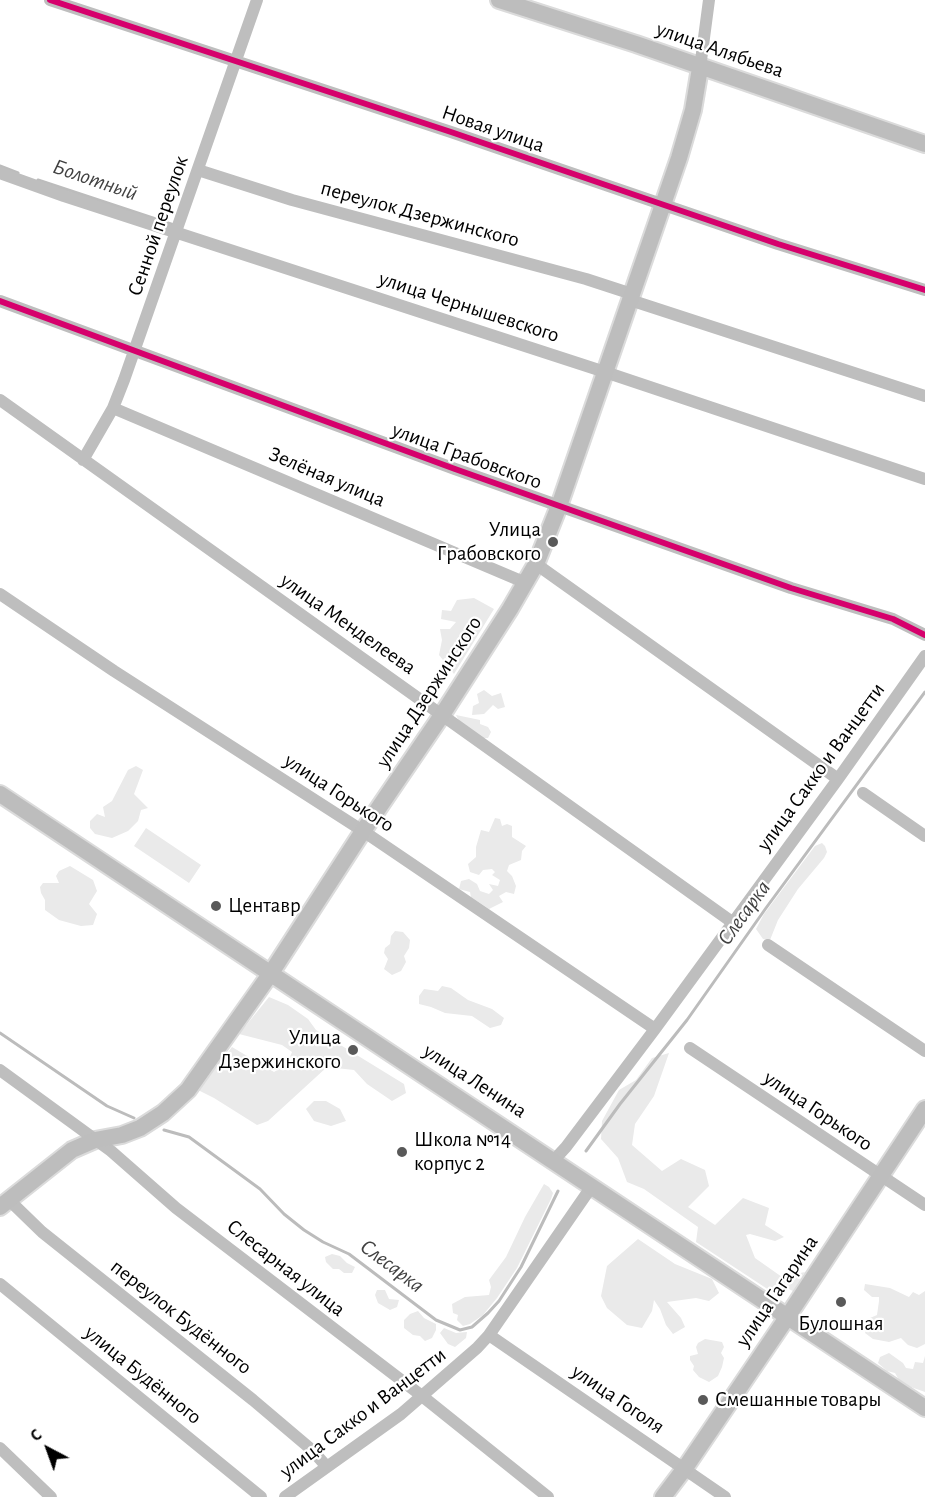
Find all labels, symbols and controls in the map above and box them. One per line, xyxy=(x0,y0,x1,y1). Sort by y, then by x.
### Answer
street label: улица Алябьева xyxy=(653,16,787,84)
street label: Новая улица xyxy=(438,100,548,158)
water label: Болотный xyxy=(49,153,141,207)
street label: Сенной переулок xyxy=(122,153,194,299)
street label: переулок Дзержинского xyxy=(318,175,522,253)
street label: улица Чернышевского xyxy=(376,266,562,348)
street label: улица Грабовского xyxy=(389,417,545,495)
street label: Зелёная улица xyxy=(265,441,389,513)
place label: Улица Грабовского xyxy=(437,517,541,567)
marker: Улица Грабовского xyxy=(546,535,560,549)
street label: улица Менделеева xyxy=(275,568,421,680)
street label: улица Дзержинского xyxy=(371,611,487,773)
street label: улица Сакко и Ванцетти xyxy=(752,678,890,856)
street label: улица Горького xyxy=(279,748,399,838)
water label: Слесарка xyxy=(712,875,776,951)
place label: Центавр xyxy=(228,893,301,919)
marker: Центавр xyxy=(209,899,223,913)
place label: Улица Дзержинского xyxy=(219,1025,341,1075)
street label: улица Ленина xyxy=(419,1038,531,1124)
marker: Улица Дзержинского xyxy=(346,1043,360,1057)
street label: улица Горького xyxy=(759,1065,877,1157)
place label: Школа №14 корпус 2 xyxy=(414,1127,511,1177)
marker: Школа №14 корпус 2 xyxy=(395,1145,409,1159)
street label: Слесарная улица xyxy=(222,1214,350,1322)
street label: улица Гагарина xyxy=(730,1230,824,1352)
water label: Слесарка xyxy=(355,1233,429,1299)
street label: переулок Будённого xyxy=(105,1254,257,1380)
marker: Булошная xyxy=(834,1295,848,1309)
place label: Булошная xyxy=(798,1311,884,1337)
street label: улица Будённого xyxy=(79,1320,207,1430)
street label: улица Сакко и Ванцетти xyxy=(275,1342,451,1484)
street label: улица Гоголя xyxy=(567,1359,669,1439)
place label: Смешанные товары xyxy=(715,1387,881,1413)
marker: Смешанные товары xyxy=(696,1393,710,1407)
north arrow xyxy=(18,1419,78,1479)
text: С xyxy=(28,1426,45,1444)

